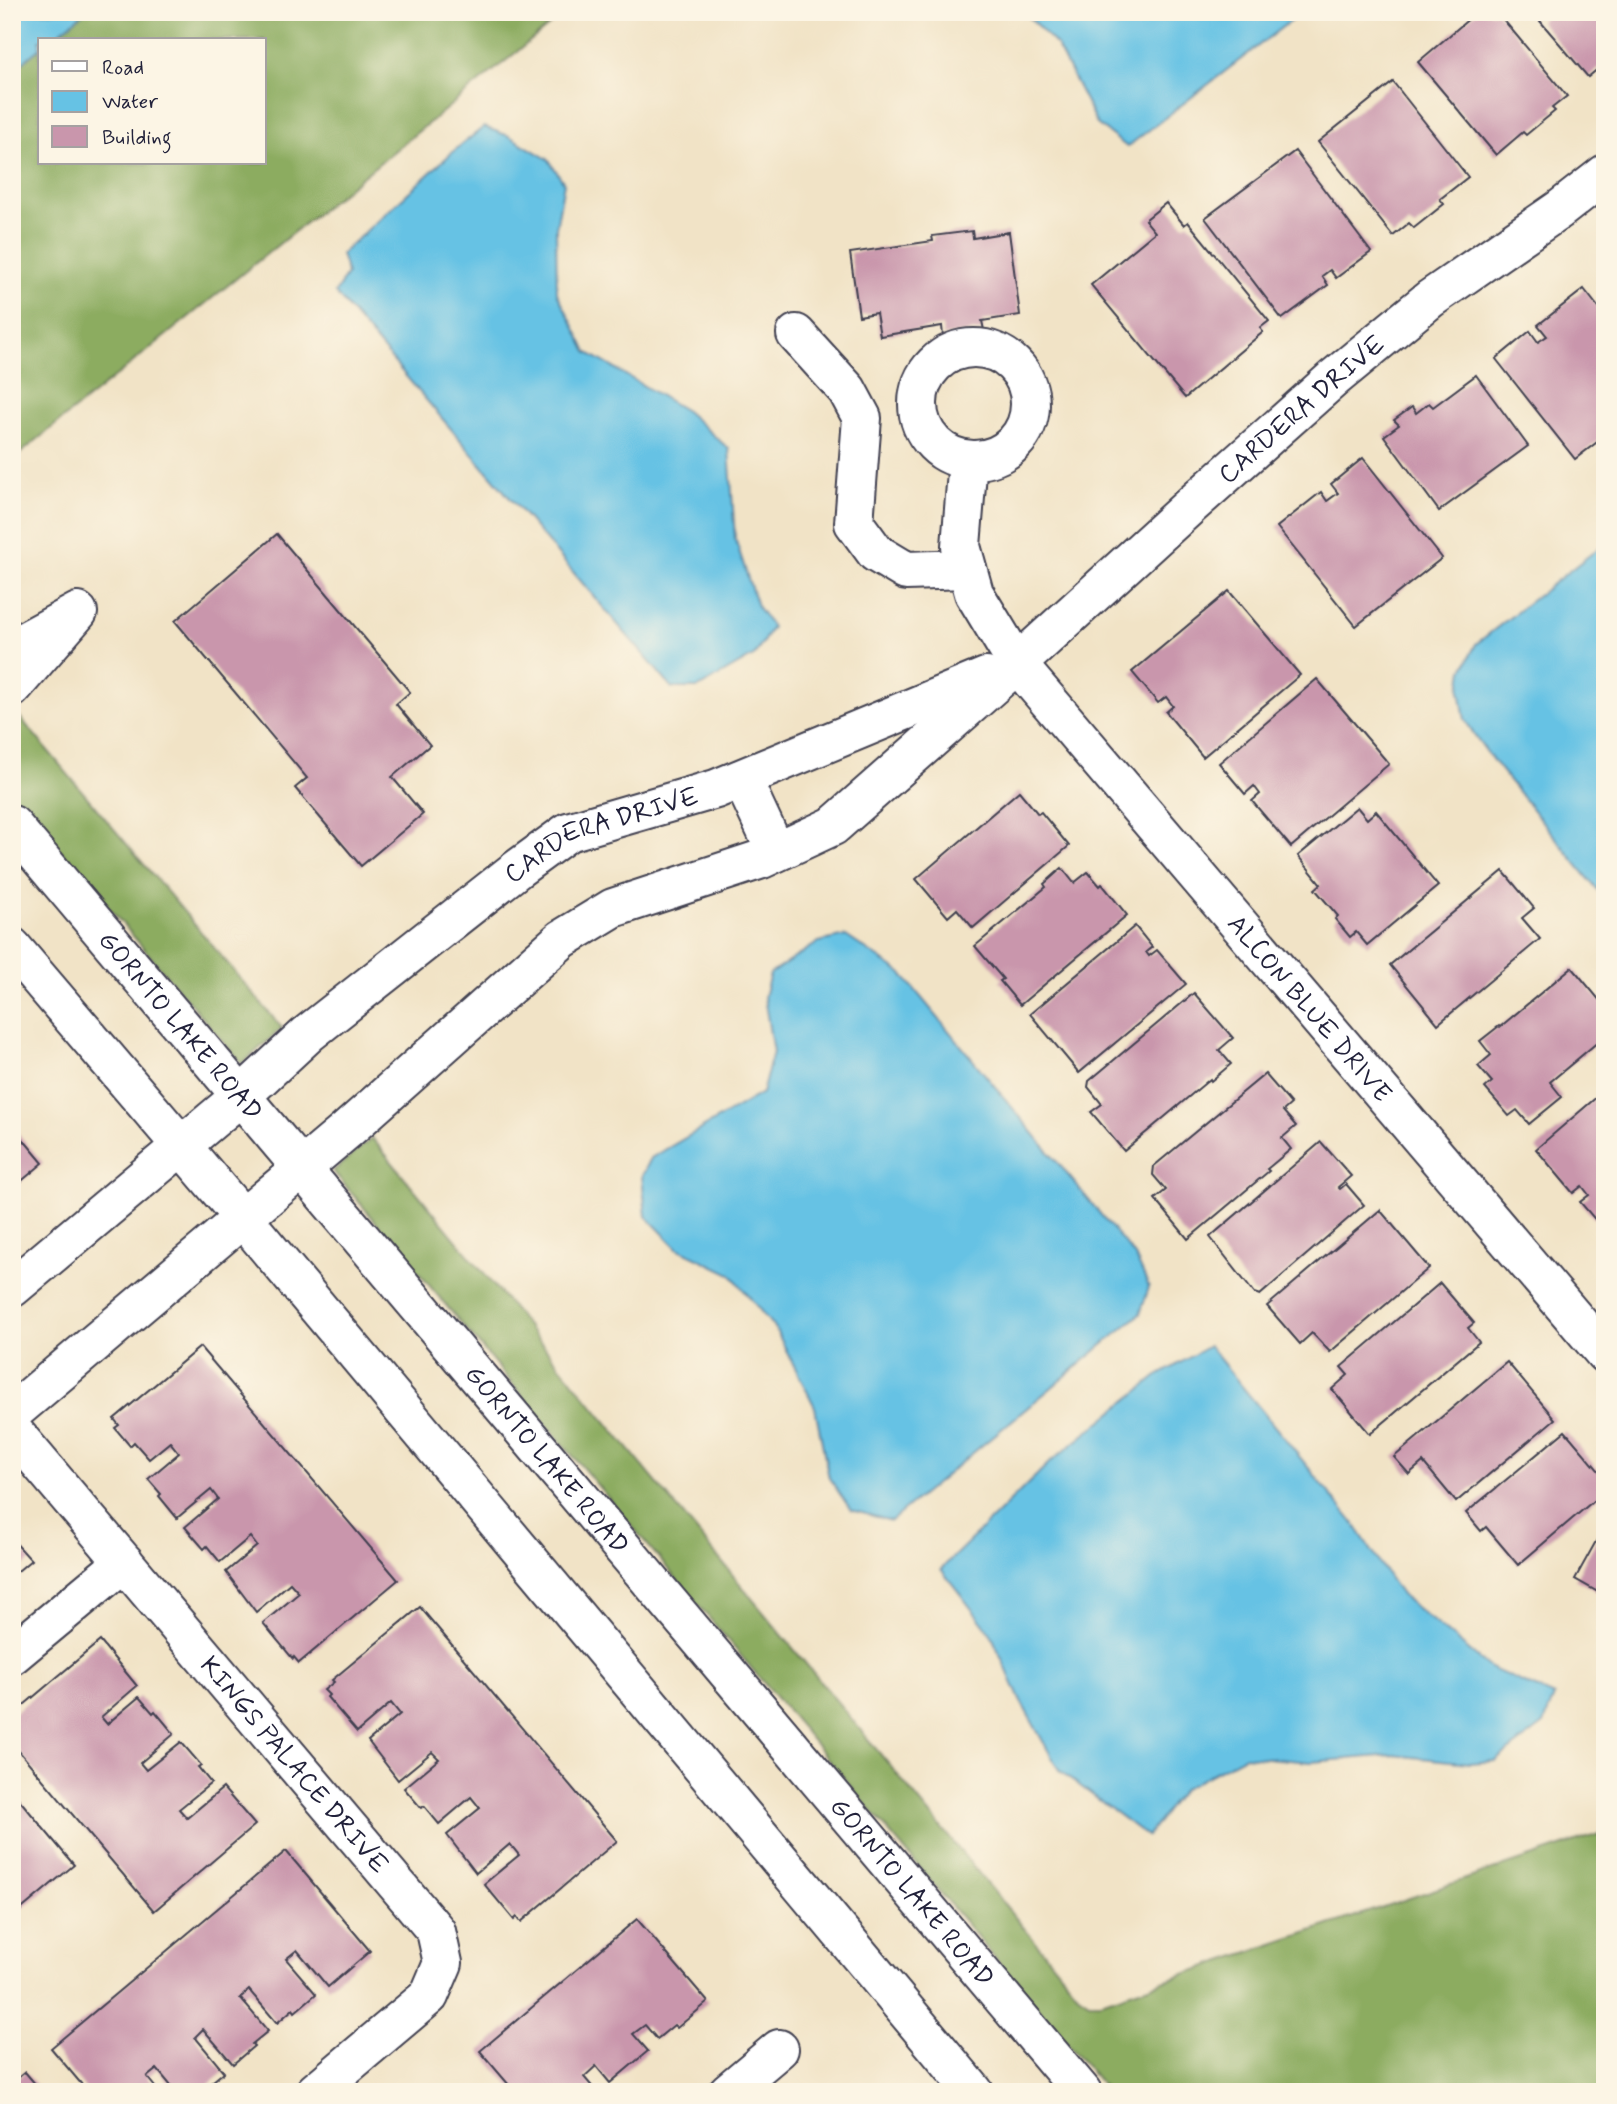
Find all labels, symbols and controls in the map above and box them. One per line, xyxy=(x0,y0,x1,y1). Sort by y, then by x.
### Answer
legend xyxy=(38,38,266,164)
text: Road xyxy=(102,54,144,82)
text: Water xyxy=(102,88,158,116)
text: Building xyxy=(102,124,172,154)
street label: CARDERA DRIVE xyxy=(1212,328,1393,492)
street label: CARDERA DRIVE xyxy=(498,780,703,892)
street label: ALCON BLUE DRIVE xyxy=(1219,908,1398,1110)
street label: GORNTO LAKE ROAD xyxy=(90,925,269,1128)
street label: GORNTO LAKE ROAD xyxy=(456,1359,636,1562)
street label: KINGS PALACE DRIVE xyxy=(192,1650,395,1882)
street label: GORNTO LAKE ROAD xyxy=(821,1791,1001,1995)

